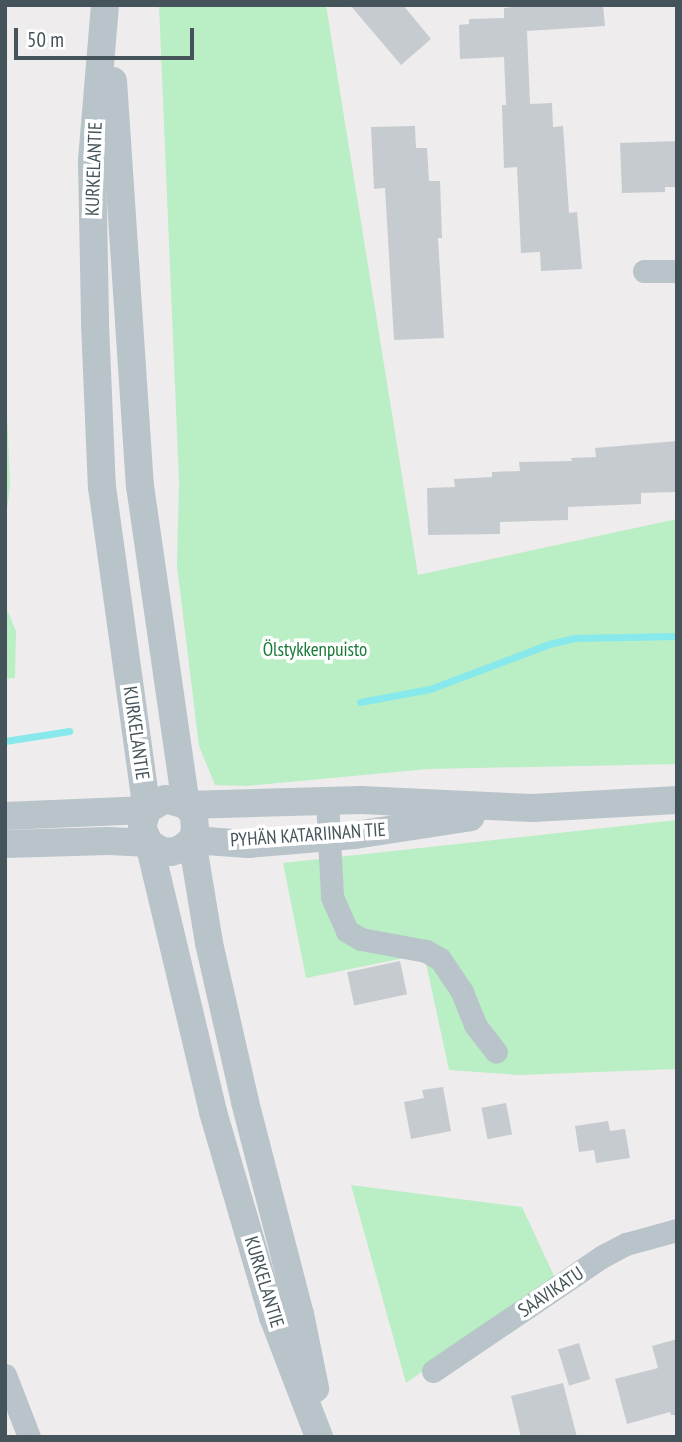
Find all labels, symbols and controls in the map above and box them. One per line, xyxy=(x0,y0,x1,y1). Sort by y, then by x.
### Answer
scale bar xyxy=(18,14,198,58)
text: 50 m xyxy=(27,26,64,53)
street label: KURKELANTIE xyxy=(81,122,107,216)
park label: Ölstykkenpuisto xyxy=(263,639,367,661)
street label: KURKELANTIE xyxy=(118,685,154,781)
street label: PYHÄN KATARIINAN TIE xyxy=(229,818,387,852)
street label: KURKELANTIE xyxy=(239,1234,289,1330)
street label: SAAVIKATU xyxy=(514,1262,588,1322)

